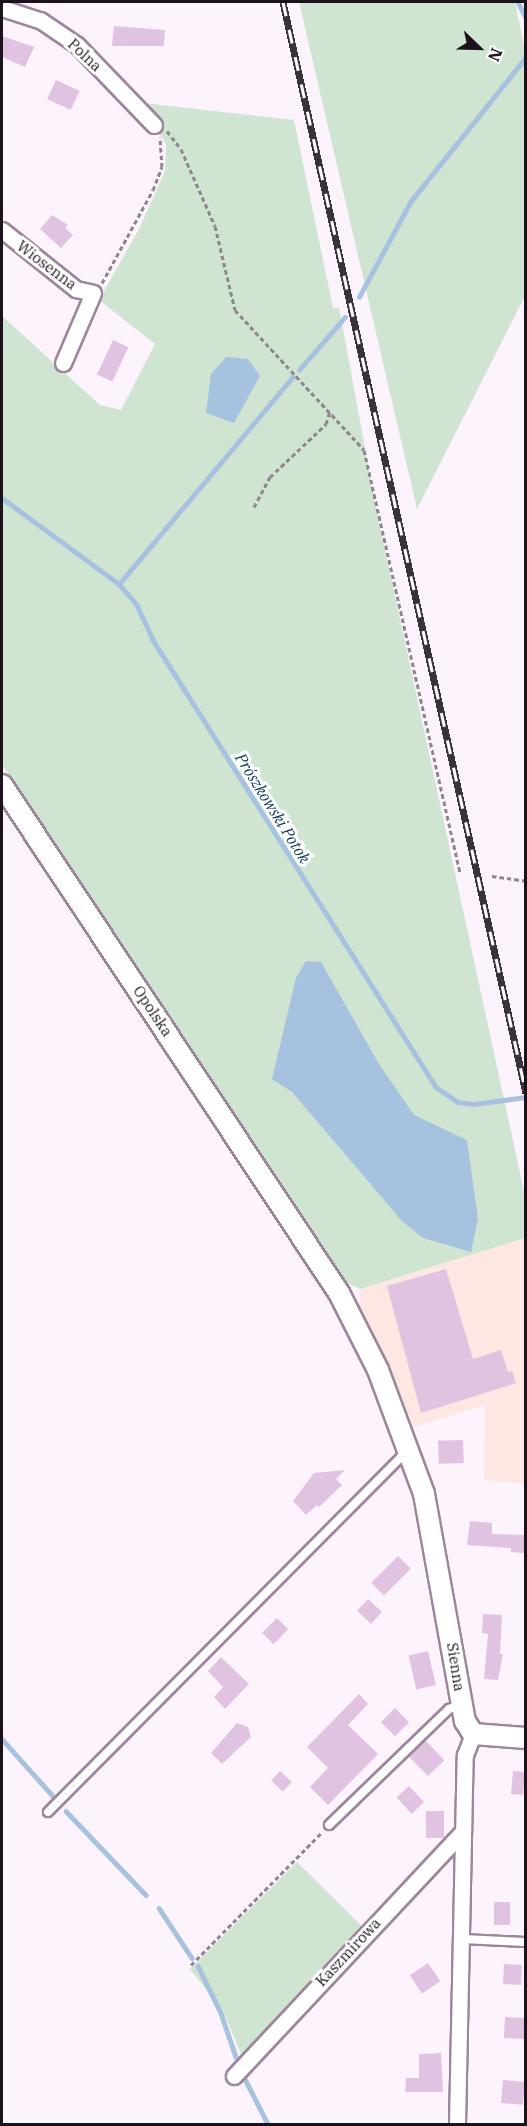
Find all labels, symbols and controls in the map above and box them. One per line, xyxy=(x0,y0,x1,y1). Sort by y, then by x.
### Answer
north arrow xyxy=(449,18,509,78)
street label: Polna xyxy=(64,35,106,75)
text: N xyxy=(484,45,507,65)
street label: Wiosenna xyxy=(14,237,80,293)
water label: Prószkowski Potok xyxy=(231,749,315,867)
street label: Opolska xyxy=(130,982,176,1040)
street label: Sienna xyxy=(443,1641,469,1693)
street label: Kaszmirowa xyxy=(312,1914,384,1990)

